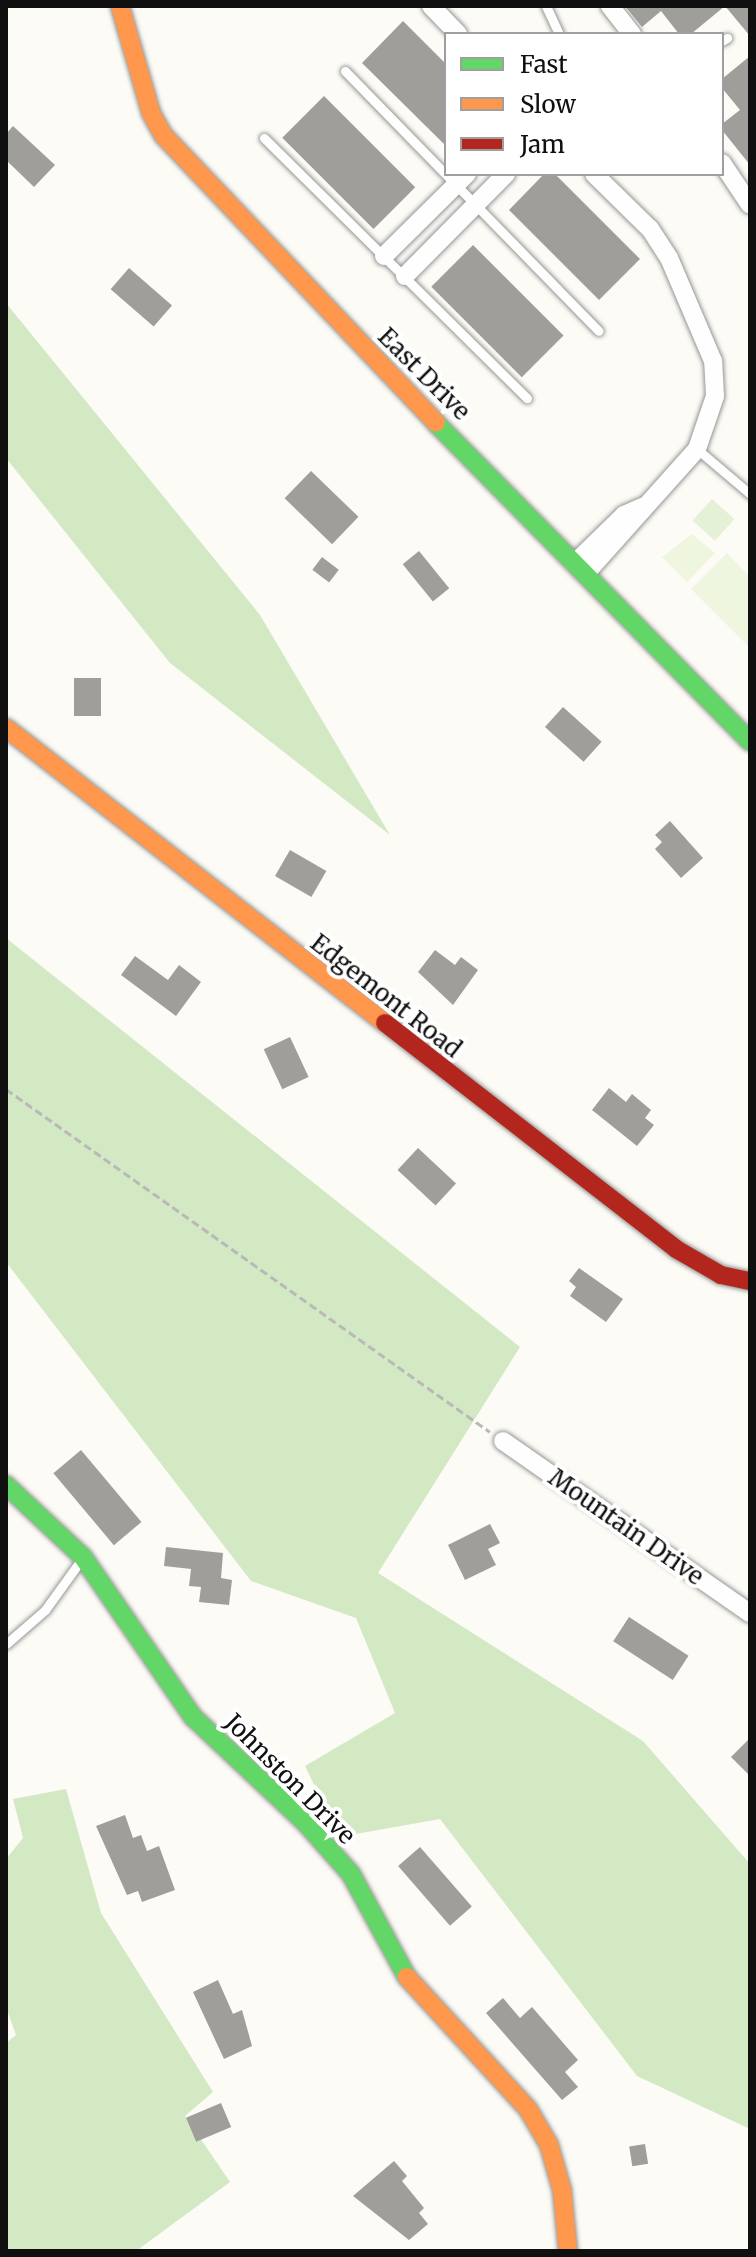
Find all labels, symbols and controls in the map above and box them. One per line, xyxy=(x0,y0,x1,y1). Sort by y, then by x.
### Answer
legend xyxy=(444,32,724,176)
text: Fast xyxy=(520,49,568,80)
text: Slow xyxy=(520,89,576,120)
text: Jam xyxy=(520,129,565,160)
street label: East Drive xyxy=(372,322,476,426)
street label: Edgemont Road xyxy=(305,928,467,1064)
street label: Mountain Drive xyxy=(543,1463,709,1591)
street label: Johnston Drive xyxy=(219,1708,361,1850)

